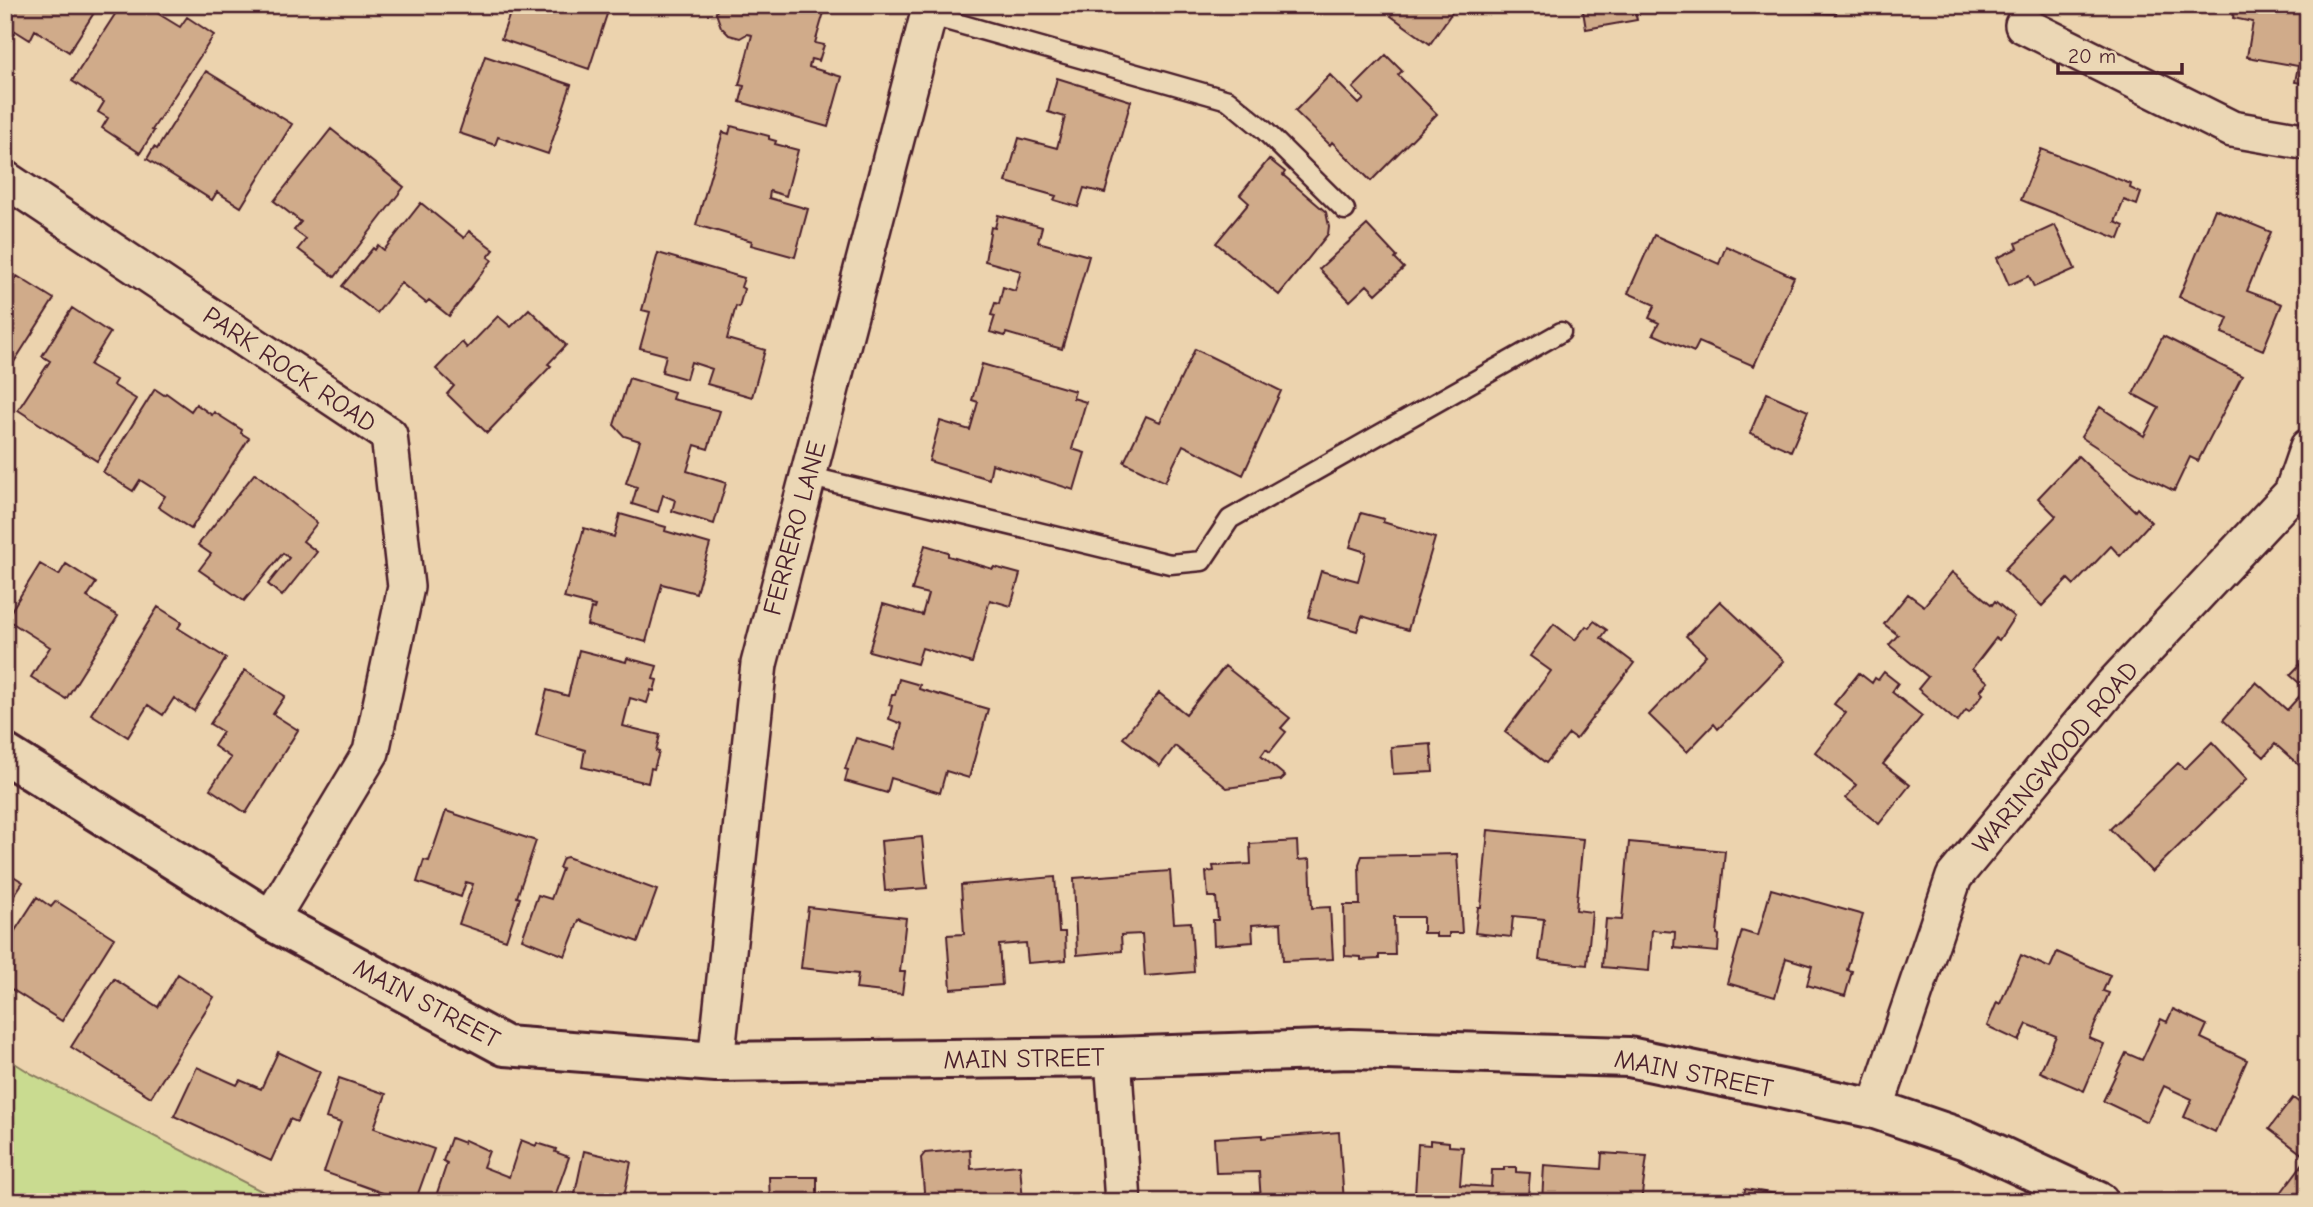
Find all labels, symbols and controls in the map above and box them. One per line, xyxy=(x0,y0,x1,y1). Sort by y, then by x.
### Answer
scale bar xyxy=(2058,32,2182,76)
text: 20 m xyxy=(2068,44,2116,68)
street label: PARK ROCK ROAD xyxy=(197,301,382,439)
street label: FERRERO LANE xyxy=(757,438,833,619)
street label: WARINGWOOD ROAD xyxy=(1967,656,2145,860)
street label: MAIN STREET xyxy=(348,953,505,1055)
street label: MAIN STREET xyxy=(943,1043,1105,1075)
street label: MAIN STREET xyxy=(1612,1044,1776,1104)

